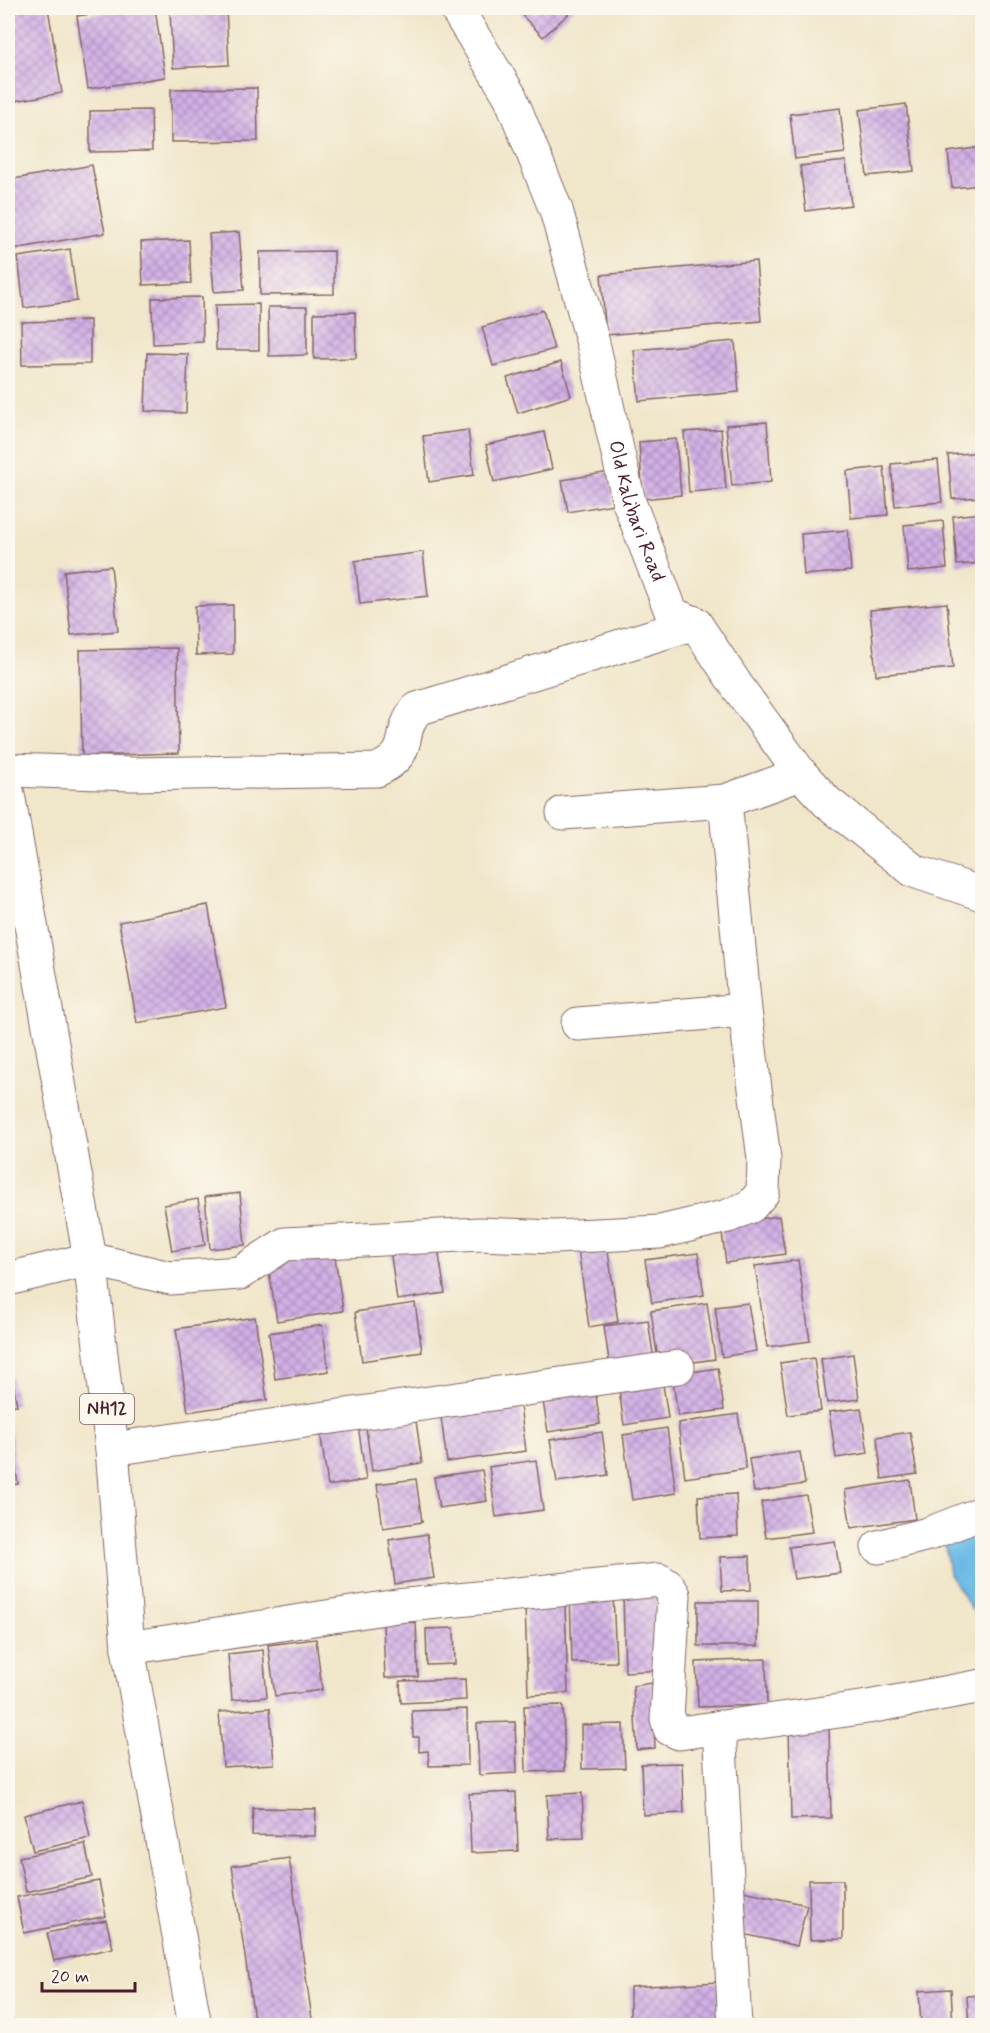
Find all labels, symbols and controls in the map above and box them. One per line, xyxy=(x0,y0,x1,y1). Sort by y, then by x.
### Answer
street label: Old Kalibari Road xyxy=(602,438,672,585)
road number: NH12 xyxy=(80,1394,134,1424)
scale bar xyxy=(42,1955,135,1993)
text: 20 m xyxy=(51,1965,89,1989)

